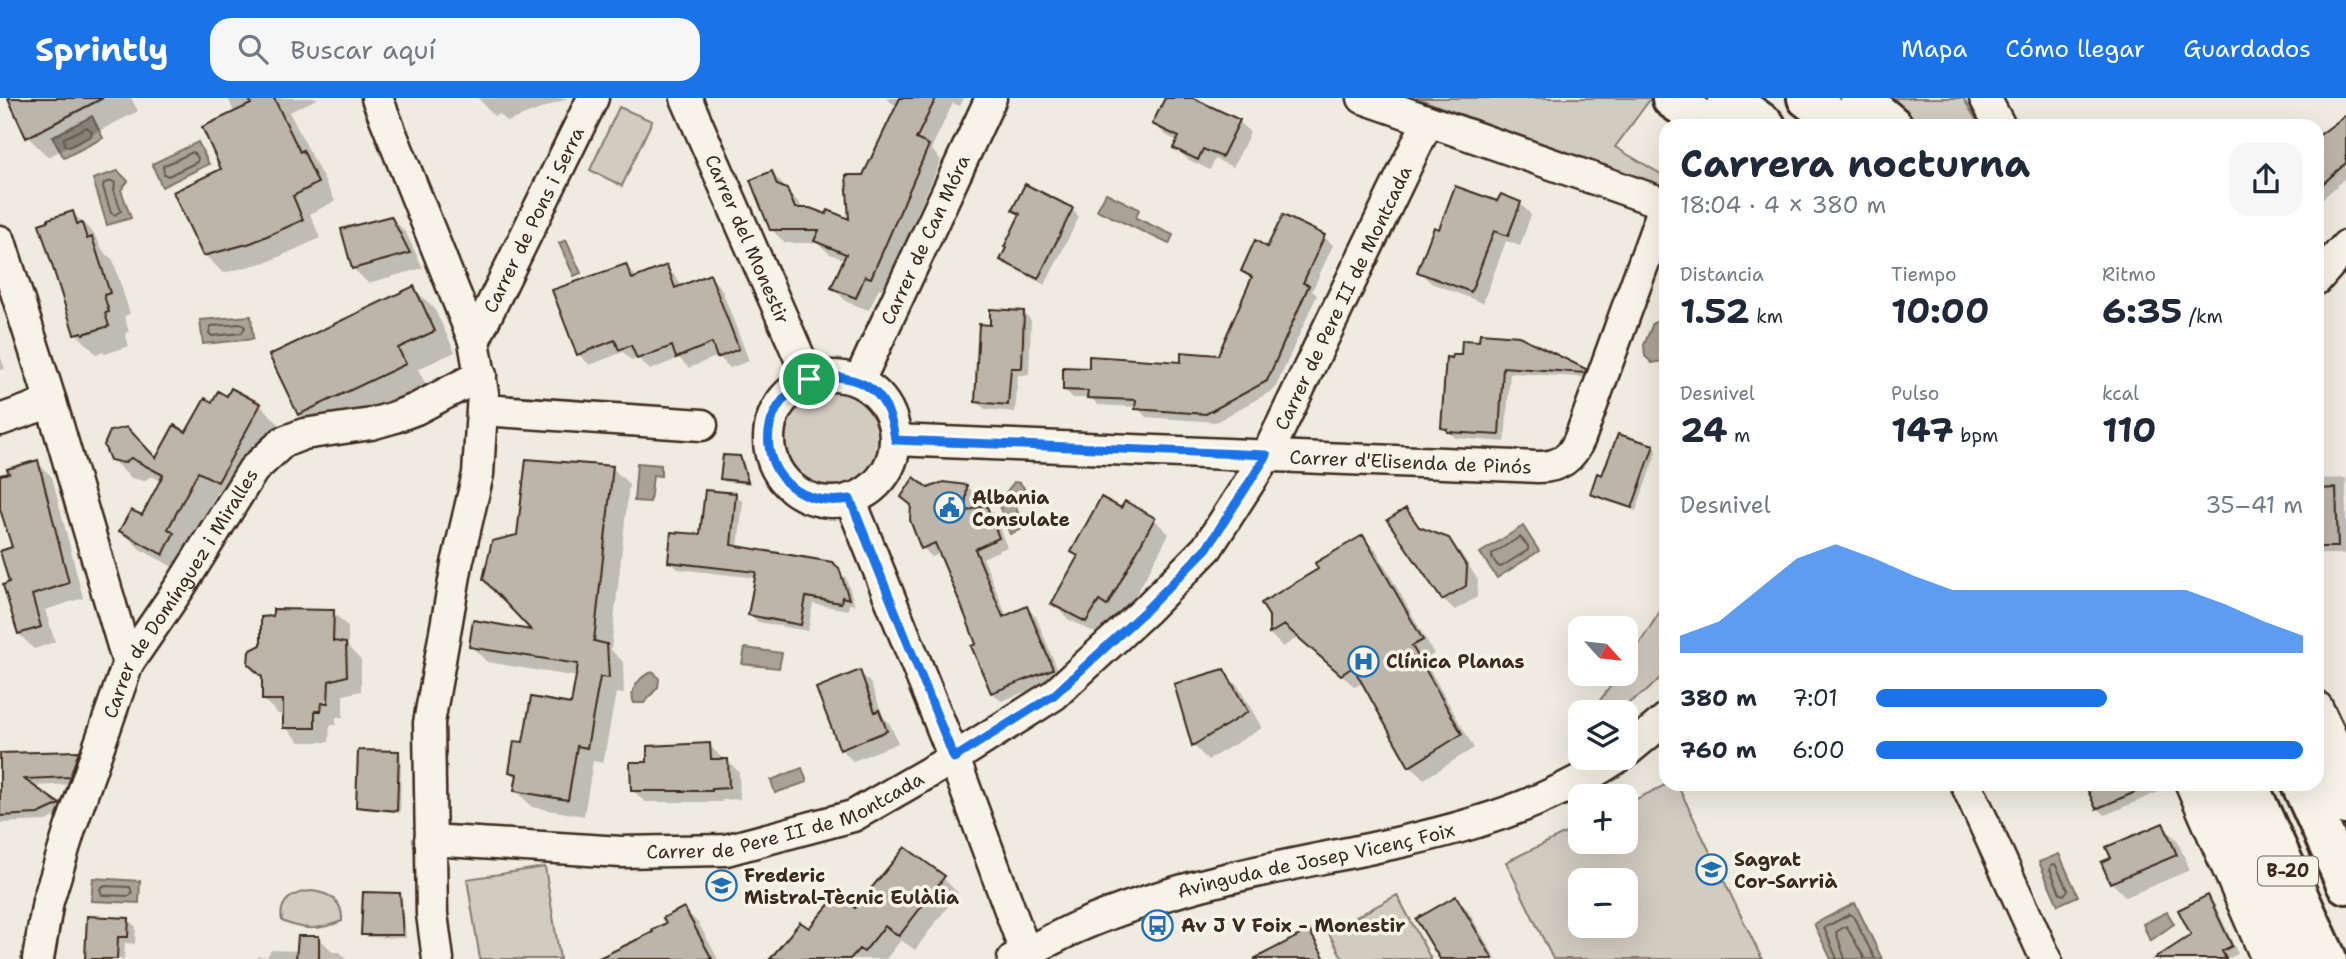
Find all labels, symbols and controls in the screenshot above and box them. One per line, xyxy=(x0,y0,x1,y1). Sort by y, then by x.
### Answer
search box xyxy=(210,18,700,81)
text: Sprintly xyxy=(35,27,168,72)
icon: search xyxy=(234,30,272,68)
text: Buscar aquí xyxy=(290,32,436,67)
text: Mapa xyxy=(1901,33,1967,65)
text: Cómo llegar xyxy=(2005,33,2145,65)
text: Guardados xyxy=(2183,33,2311,65)
street label: Carrer de Pons i Serra xyxy=(478,123,590,317)
text: Carrera nocturna xyxy=(1680,138,2030,189)
button: share xyxy=(2229,142,2303,216)
street label: Carrer del Monestir xyxy=(699,151,795,328)
street label: Carrer de Can Móra xyxy=(875,151,976,329)
street label: Carrer de Pere II de Montcada xyxy=(1269,162,1418,434)
text: 18:04 · 4 × 380 m xyxy=(1680,190,1886,220)
text: Distancia xyxy=(1680,262,1764,287)
text: Tiempo xyxy=(1891,262,1957,287)
text: Ritmo xyxy=(2102,262,2156,287)
text: 1.52 xyxy=(1680,287,1750,334)
text: 10:00 xyxy=(1891,287,1989,334)
text: 6:35 xyxy=(2102,287,2182,334)
text: km xyxy=(1750,304,1783,329)
text: /km xyxy=(2182,304,2223,329)
pin xyxy=(779,349,839,409)
icon: arrive xyxy=(790,360,828,398)
text: Desnivel xyxy=(1680,381,1755,406)
text: Pulso xyxy=(1891,381,1939,406)
text: kcal xyxy=(2102,381,2139,406)
text: 24 xyxy=(1680,406,1728,453)
text: 147 xyxy=(1891,406,1954,453)
text: 110 xyxy=(2102,406,2156,453)
text: m xyxy=(1728,423,1750,448)
text: bpm xyxy=(1954,423,1998,448)
street label: Carrer d'Elisenda de Pinós xyxy=(1289,445,1532,480)
street label: Carrer de Domínguez i Miralles xyxy=(98,464,264,722)
place label: Albania Consulate xyxy=(972,485,1070,532)
text: Desnivel xyxy=(1680,490,1771,520)
text: 35–41 m xyxy=(2205,490,2303,520)
public building icon: Albania Consulate xyxy=(932,491,966,525)
north arrow xyxy=(1568,616,1638,686)
map controls xyxy=(1568,616,1638,938)
hospital icon: Clínica Planas xyxy=(1346,644,1380,678)
place label: Clínica Planas xyxy=(1386,649,1525,674)
text: 380 m xyxy=(1680,683,1757,713)
text: 7:01 xyxy=(1792,683,1838,713)
button: layers xyxy=(1568,700,1638,770)
text: 760 m xyxy=(1680,735,1757,765)
text: 6:00 xyxy=(1792,735,1845,765)
street label: Carrer de Pere II de Montcada xyxy=(646,766,928,865)
button: + xyxy=(1568,784,1638,854)
street label: Avinguda de Josep Vicenç Foix xyxy=(1174,817,1457,904)
place label: Sagrat Cor-Sarrià xyxy=(1734,847,1837,894)
school or university icon: Sagrat Cor-Sarrià xyxy=(1694,853,1728,887)
road number: B-20 xyxy=(2258,856,2318,886)
place label: Frederic Mistral-Tècnic Eulàlia xyxy=(744,863,959,910)
button: − xyxy=(1568,868,1638,938)
school or university icon: Frederic Mistral-Tècnic Eulàlia xyxy=(704,869,738,903)
bus stop icon: Av J V Foix - Monestir xyxy=(1141,908,1175,942)
place label: Av J V Foix - Monestir xyxy=(1181,913,1405,938)

